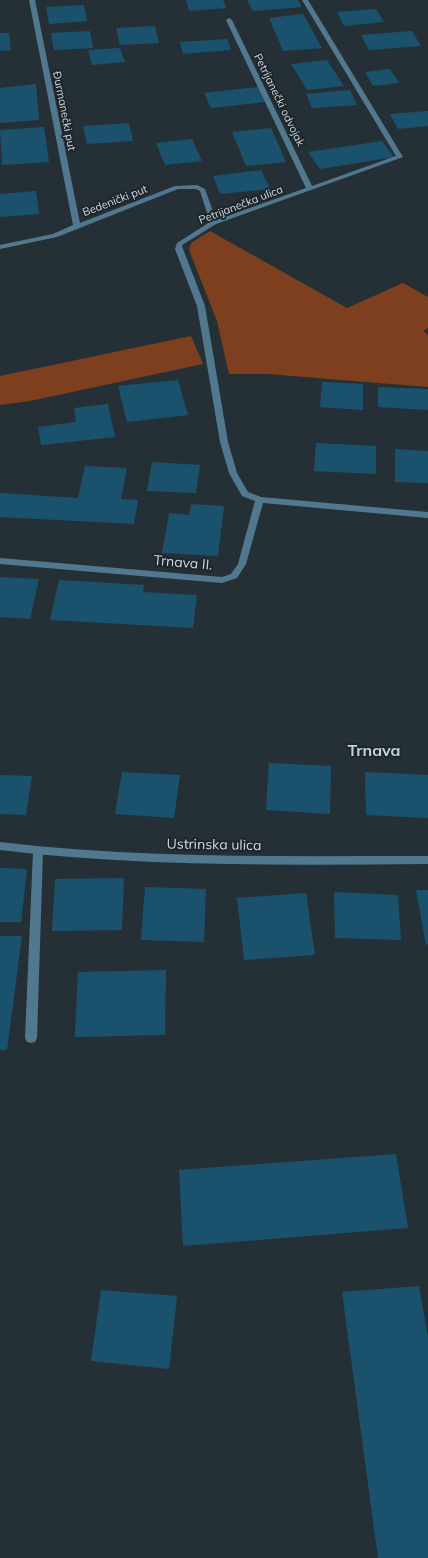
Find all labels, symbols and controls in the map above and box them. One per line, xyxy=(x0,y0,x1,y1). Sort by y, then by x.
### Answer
street label: Petrijanečki odvojak xyxy=(251,52,307,148)
street label: Đurmanečki put xyxy=(50,70,78,152)
street label: Bedenički put xyxy=(81,183,149,219)
street label: Petrijanečka ulica xyxy=(197,183,285,227)
street label: Trnava II. xyxy=(153,552,213,574)
district label: Trnava xyxy=(348,741,400,761)
street label: Ustrinska ulica xyxy=(166,836,262,854)

